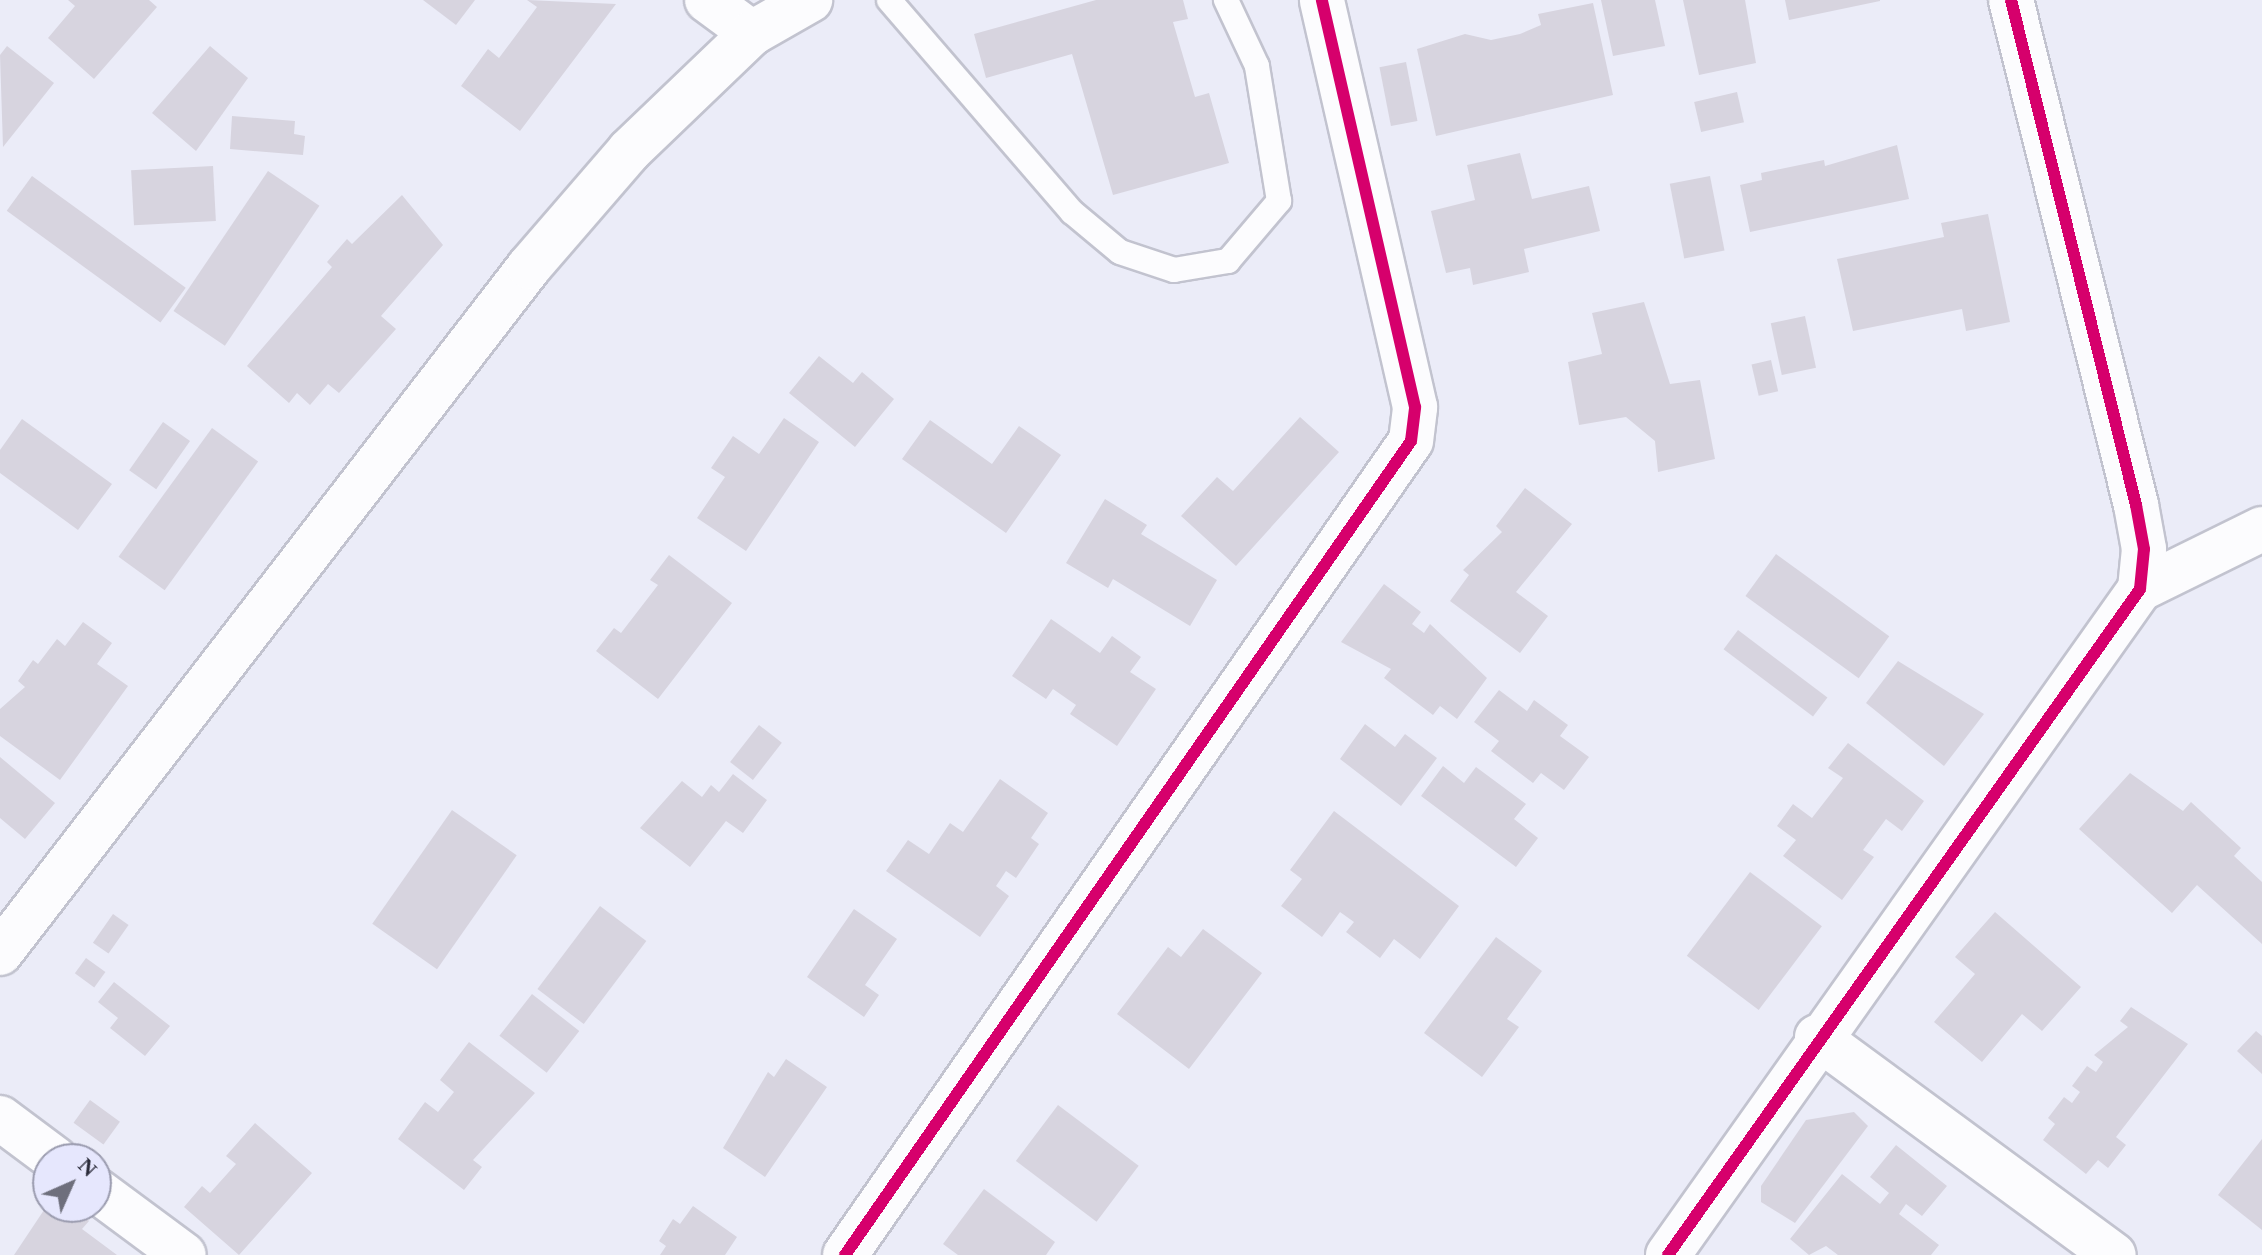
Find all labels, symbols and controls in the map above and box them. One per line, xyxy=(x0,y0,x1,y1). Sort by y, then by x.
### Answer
north arrow xyxy=(32,1143,112,1223)
text: N xyxy=(73,1153,102,1182)

